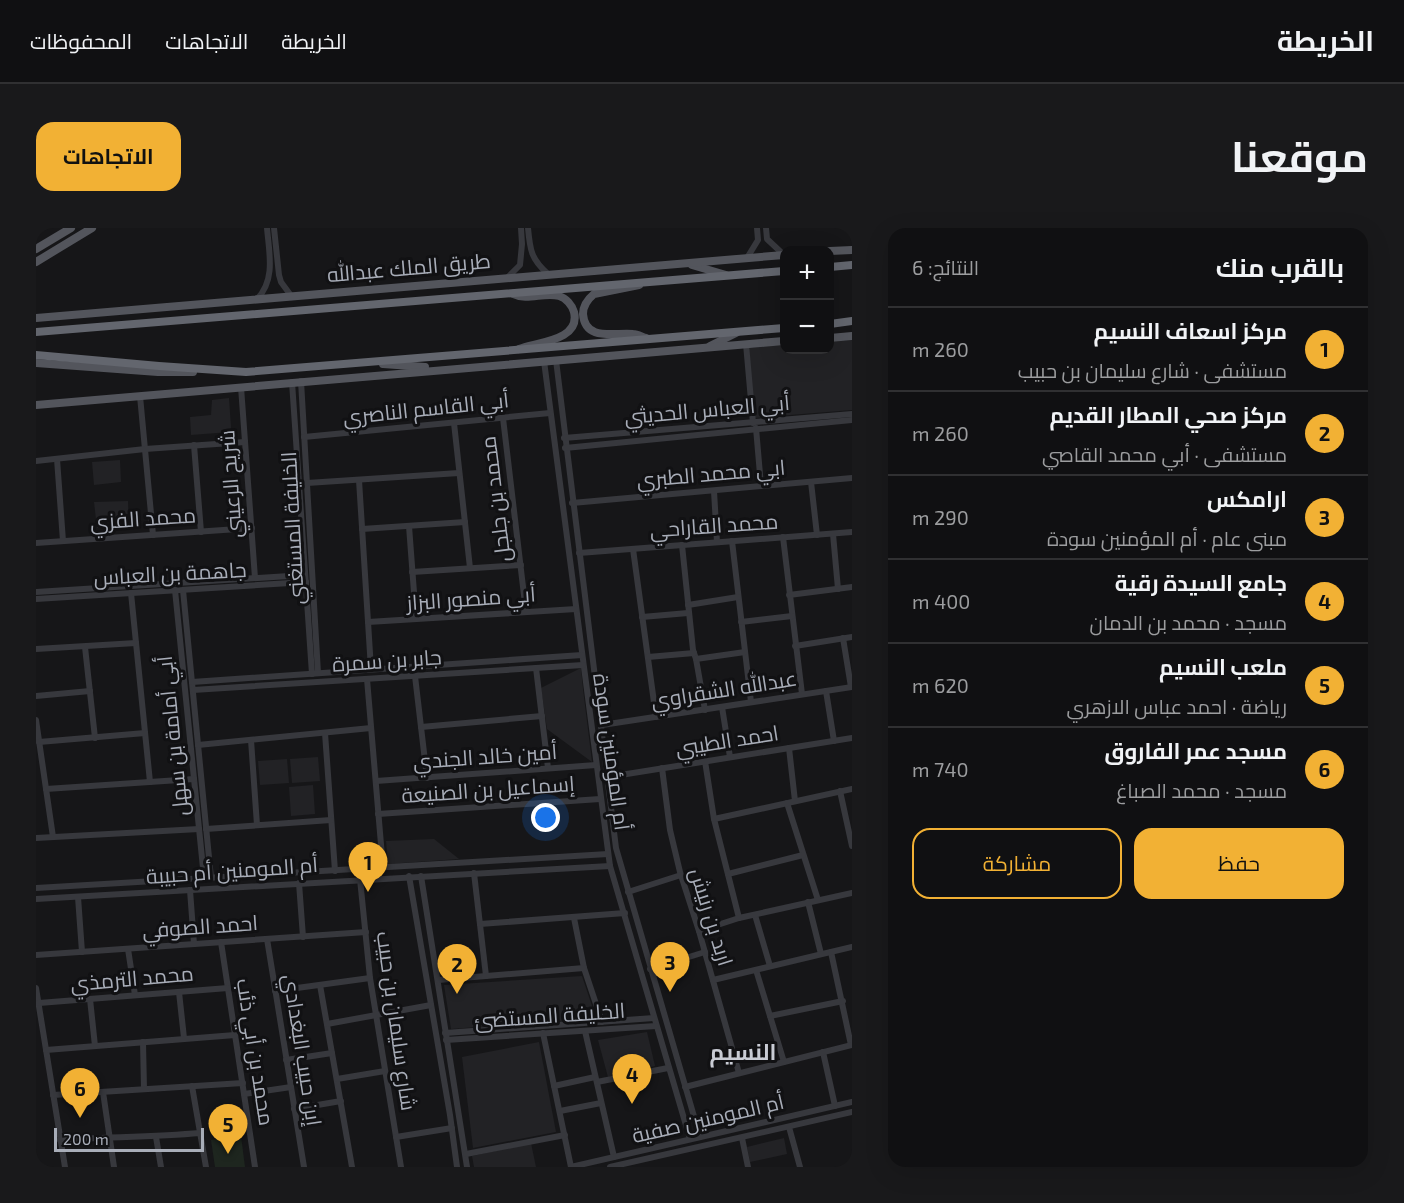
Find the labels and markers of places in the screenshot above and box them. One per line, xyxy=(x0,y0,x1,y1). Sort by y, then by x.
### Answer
pin: 1 xyxy=(348,842,388,892)
pin: 3 xyxy=(650,942,690,992)
pin: 2 xyxy=(438,944,476,994)
pin: 4 xyxy=(612,1054,652,1104)
pin: 6 xyxy=(60,1068,99,1118)
pin: 5 xyxy=(208,1104,248,1154)

